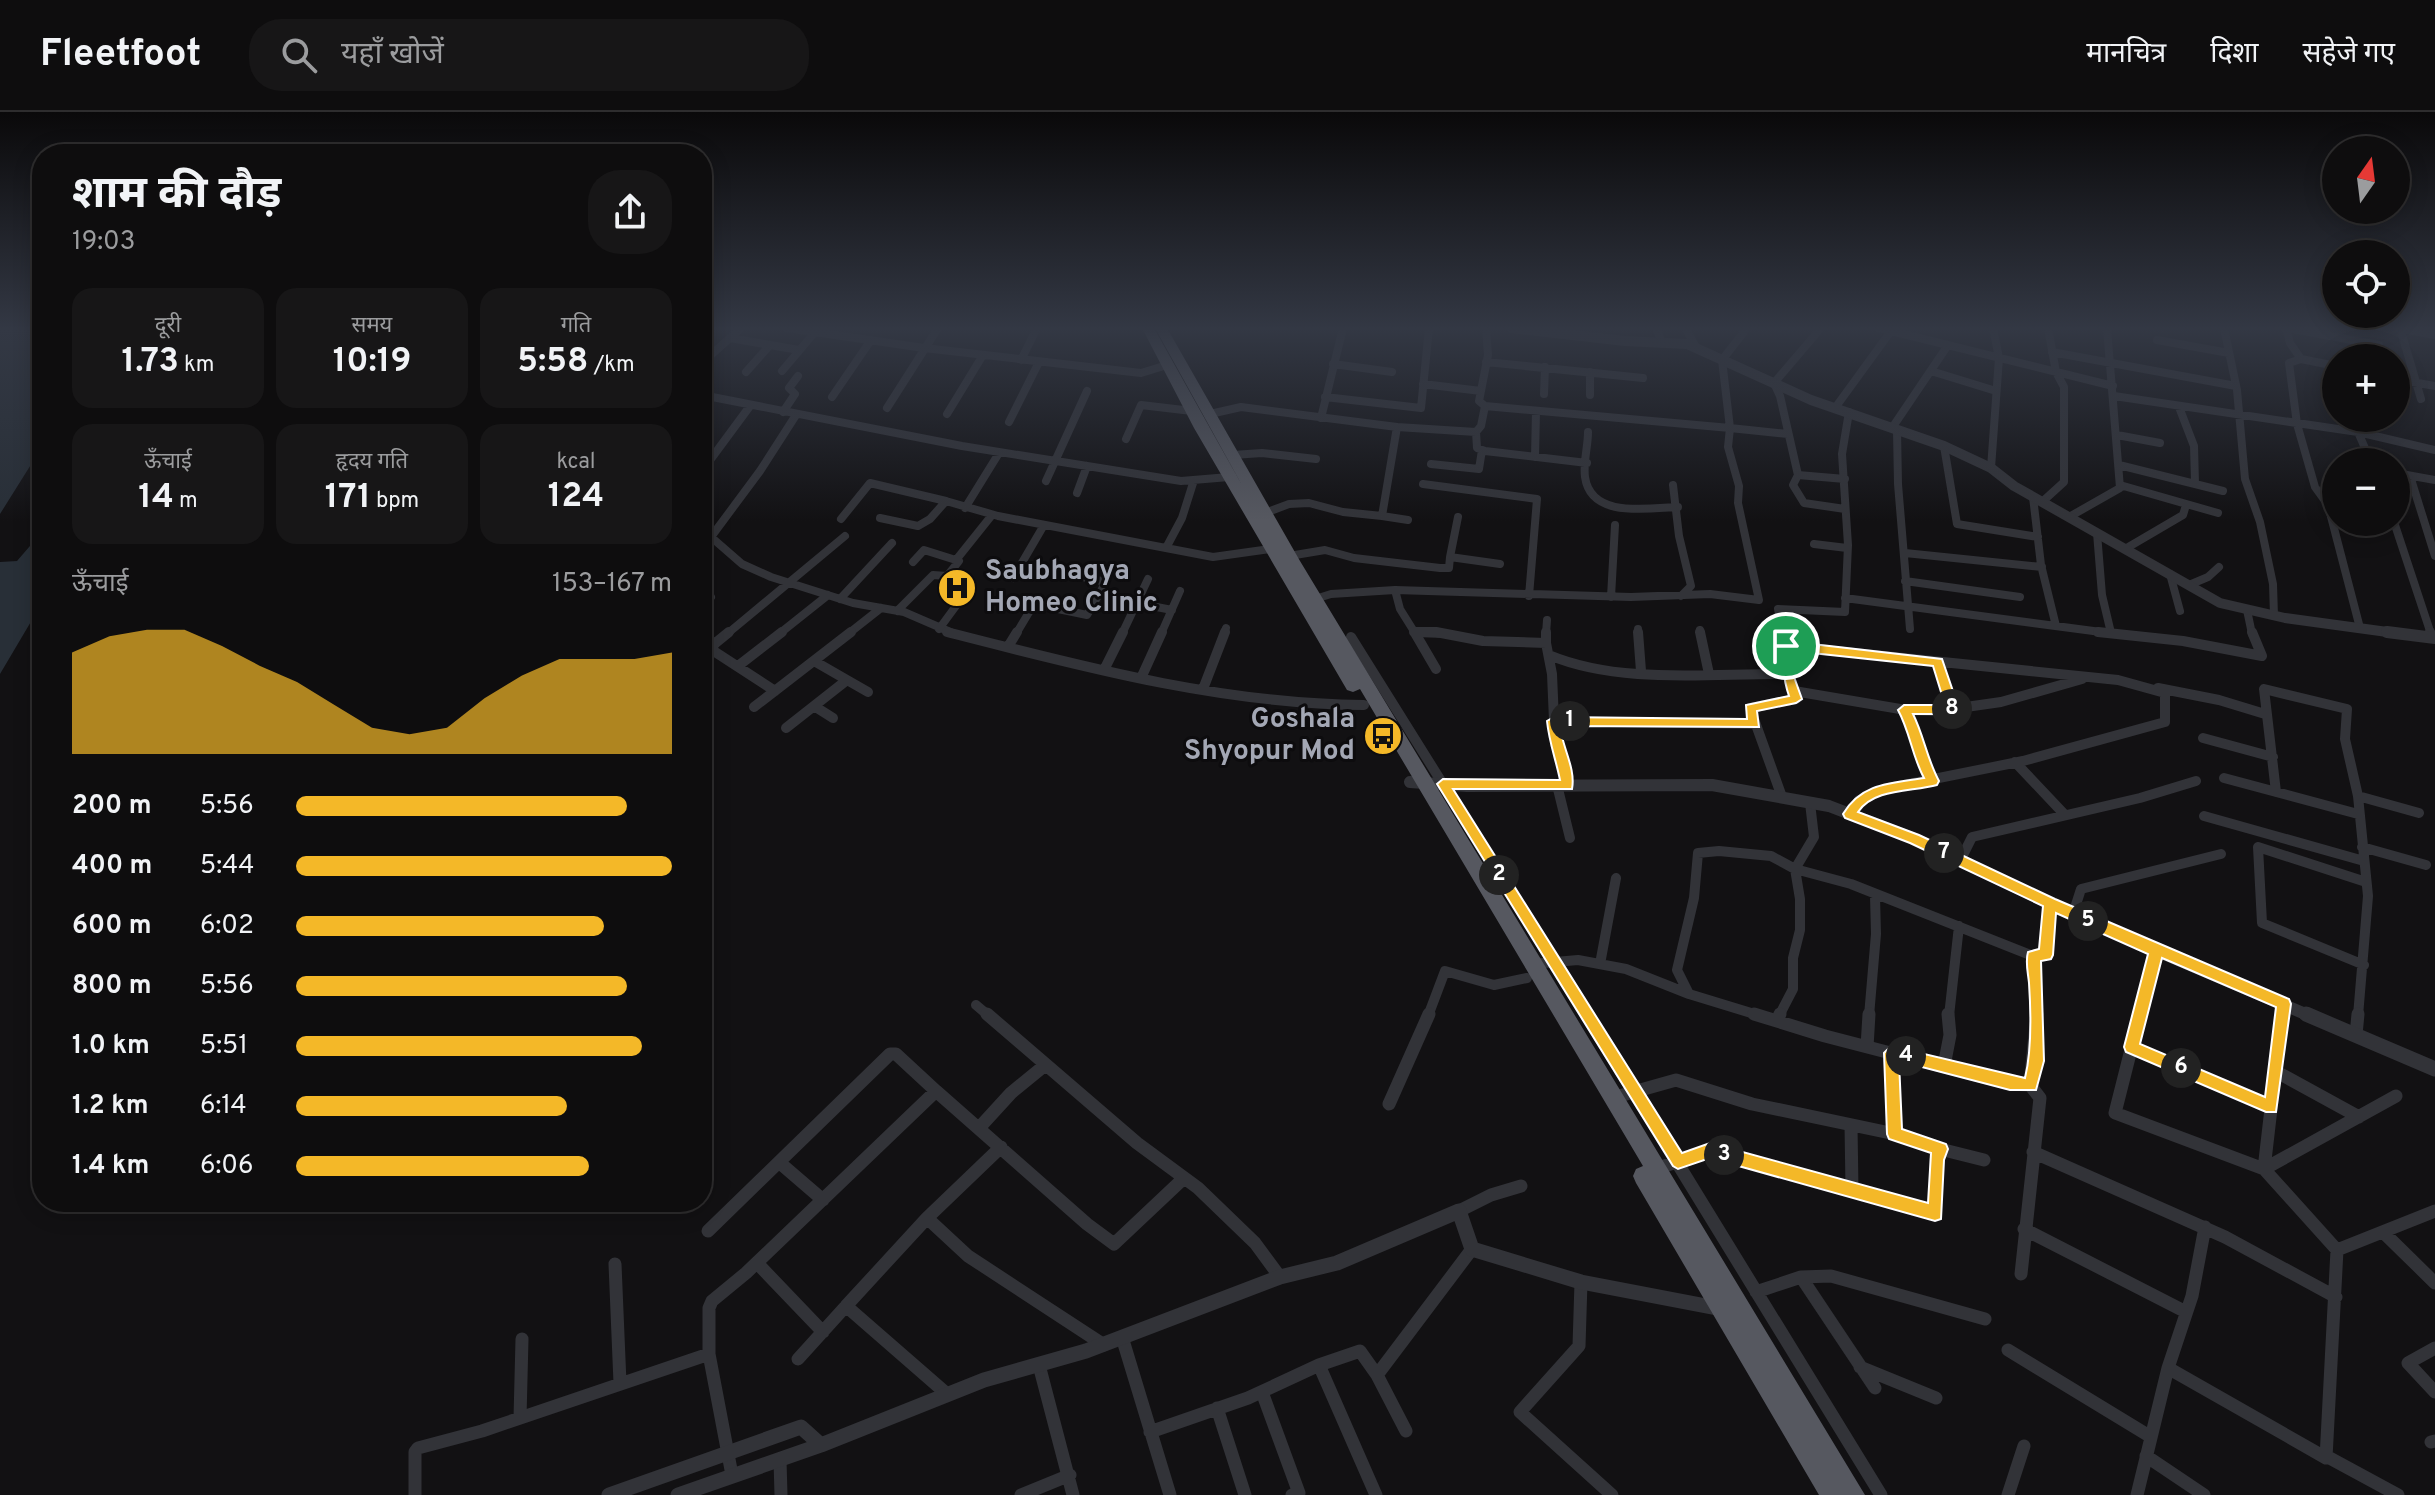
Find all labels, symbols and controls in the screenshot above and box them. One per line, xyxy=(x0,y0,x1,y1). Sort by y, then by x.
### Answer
search box xyxy=(249,19,809,91)
text: Fleetfoot xyxy=(40,31,201,80)
icon: search xyxy=(277,33,321,77)
text: यहाँ खोजें xyxy=(341,37,444,74)
text: मानचित्र xyxy=(2086,37,2166,73)
text: दिशा xyxy=(2210,37,2259,73)
text: सहेजे गए xyxy=(2303,37,2395,73)
north arrow xyxy=(2322,136,2410,224)
map controls xyxy=(2322,136,2410,536)
text: शाम की दौड़ xyxy=(72,168,281,224)
button: share xyxy=(588,170,672,254)
text: 19:03 xyxy=(72,226,135,259)
button: locate xyxy=(2322,240,2410,328)
text: दूरी xyxy=(155,313,181,340)
text: समय xyxy=(352,313,392,340)
text: गति xyxy=(561,313,591,340)
text: 1.73 xyxy=(122,341,179,384)
text: 10:19 xyxy=(333,341,411,384)
text: 5:58 xyxy=(517,341,589,384)
button: + xyxy=(2322,344,2410,432)
text: km xyxy=(179,352,214,379)
text: /km xyxy=(589,352,635,379)
button: − xyxy=(2322,448,2410,536)
text: ऊँचाई xyxy=(144,449,192,476)
text: हृदय गति xyxy=(336,449,408,476)
text: kcal xyxy=(556,449,596,476)
text: 124 xyxy=(548,476,604,519)
text: 14 xyxy=(138,477,174,520)
text: 171 xyxy=(325,477,371,520)
text: m xyxy=(174,488,198,515)
text: bpm xyxy=(371,488,419,515)
place label: Saubhagya Homeo Clinic xyxy=(985,554,1158,622)
hospital icon: Saubhagya Homeo Clinic xyxy=(936,567,978,609)
text: ऊँचाई xyxy=(72,568,128,601)
text: 153–167 m xyxy=(552,568,672,601)
pin xyxy=(1752,612,1820,680)
icon: arrive xyxy=(1764,624,1808,668)
pin: 8 xyxy=(1932,689,1972,729)
text: 8 xyxy=(1945,695,1959,722)
pin: 1 xyxy=(1550,701,1590,741)
place label: Goshala Shyopur Mod xyxy=(1184,702,1355,770)
text: 1 xyxy=(1566,707,1574,734)
bus stop icon: Goshala Shyopur Mod xyxy=(1362,715,1404,757)
text: 200 m xyxy=(72,790,151,823)
text: 5:56 xyxy=(200,790,254,823)
pin: 7 xyxy=(1924,833,1964,873)
text: 7 xyxy=(1938,839,1950,866)
text: 400 m xyxy=(72,850,152,883)
text: 5:44 xyxy=(200,850,254,883)
pin: 2 xyxy=(1479,855,1519,895)
text: 2 xyxy=(1492,861,1506,888)
pin: 5 xyxy=(2068,901,2108,941)
text: 5 xyxy=(2081,907,2095,934)
text: 600 m xyxy=(72,910,152,943)
text: 6:02 xyxy=(200,910,254,943)
text: 800 m xyxy=(72,970,152,1003)
text: 5:56 xyxy=(200,970,254,1003)
text: 1.0 km xyxy=(72,1030,150,1063)
text: 5:51 xyxy=(200,1030,248,1063)
pin: 4 xyxy=(1886,1036,1926,1076)
text: 4 xyxy=(1899,1042,1913,1069)
pin: 6 xyxy=(2161,1048,2201,1088)
text: 6 xyxy=(2174,1054,2188,1081)
text: 1.2 km xyxy=(72,1090,149,1123)
text: 6:14 xyxy=(200,1090,247,1123)
pin: 3 xyxy=(1704,1135,1744,1175)
text: 3 xyxy=(1717,1141,1731,1168)
text: 1.4 km xyxy=(72,1150,149,1183)
text: 6:06 xyxy=(200,1150,254,1183)

